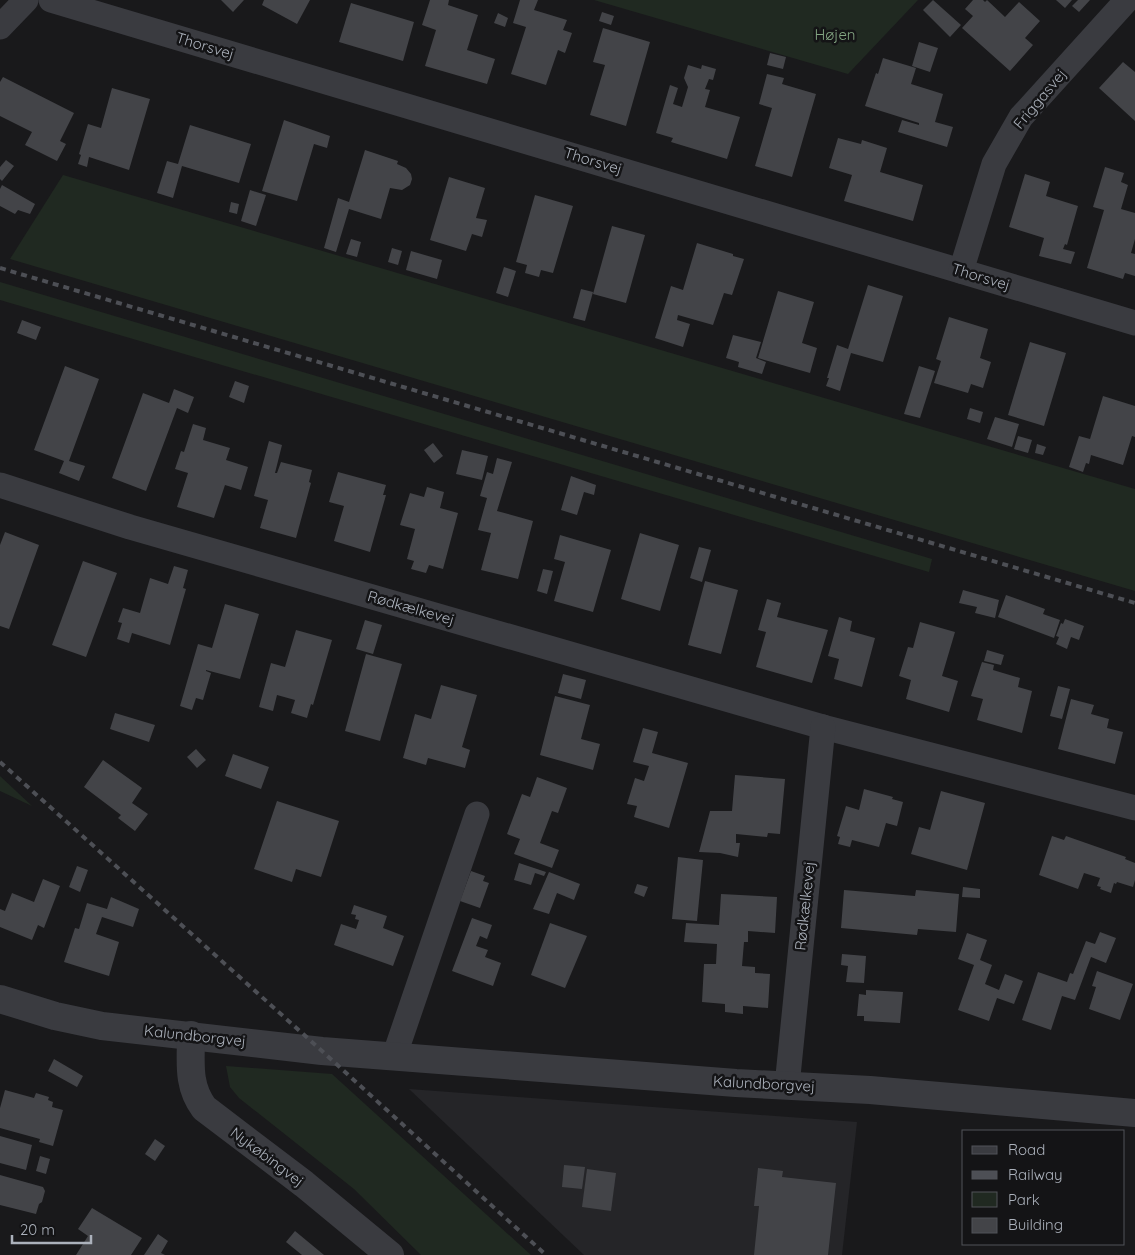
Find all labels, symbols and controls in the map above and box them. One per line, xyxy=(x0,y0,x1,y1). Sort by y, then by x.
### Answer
park label: Højen xyxy=(814,25,856,44)
street label: Thorsvej xyxy=(174,28,237,63)
street label: Friggasvej xyxy=(1009,65,1070,133)
street label: Thorsvej xyxy=(562,143,625,178)
street label: Thorsvej xyxy=(950,259,1013,294)
street label: Rødkælkevej xyxy=(365,586,457,629)
street label: Rødkælkevej xyxy=(790,860,819,952)
street label: Kalundborgvej xyxy=(143,1021,247,1050)
street label: Kalundborgvej xyxy=(712,1071,816,1096)
street label: Nykøbingvej xyxy=(227,1123,308,1190)
legend xyxy=(962,1130,1125,1245)
text: Road xyxy=(1008,1140,1045,1159)
text: Railway xyxy=(1008,1165,1063,1184)
text: Park xyxy=(1008,1190,1040,1209)
scale bar xyxy=(12,1212,91,1244)
text: Building xyxy=(1008,1215,1063,1234)
text: 20 m xyxy=(20,1220,55,1239)

